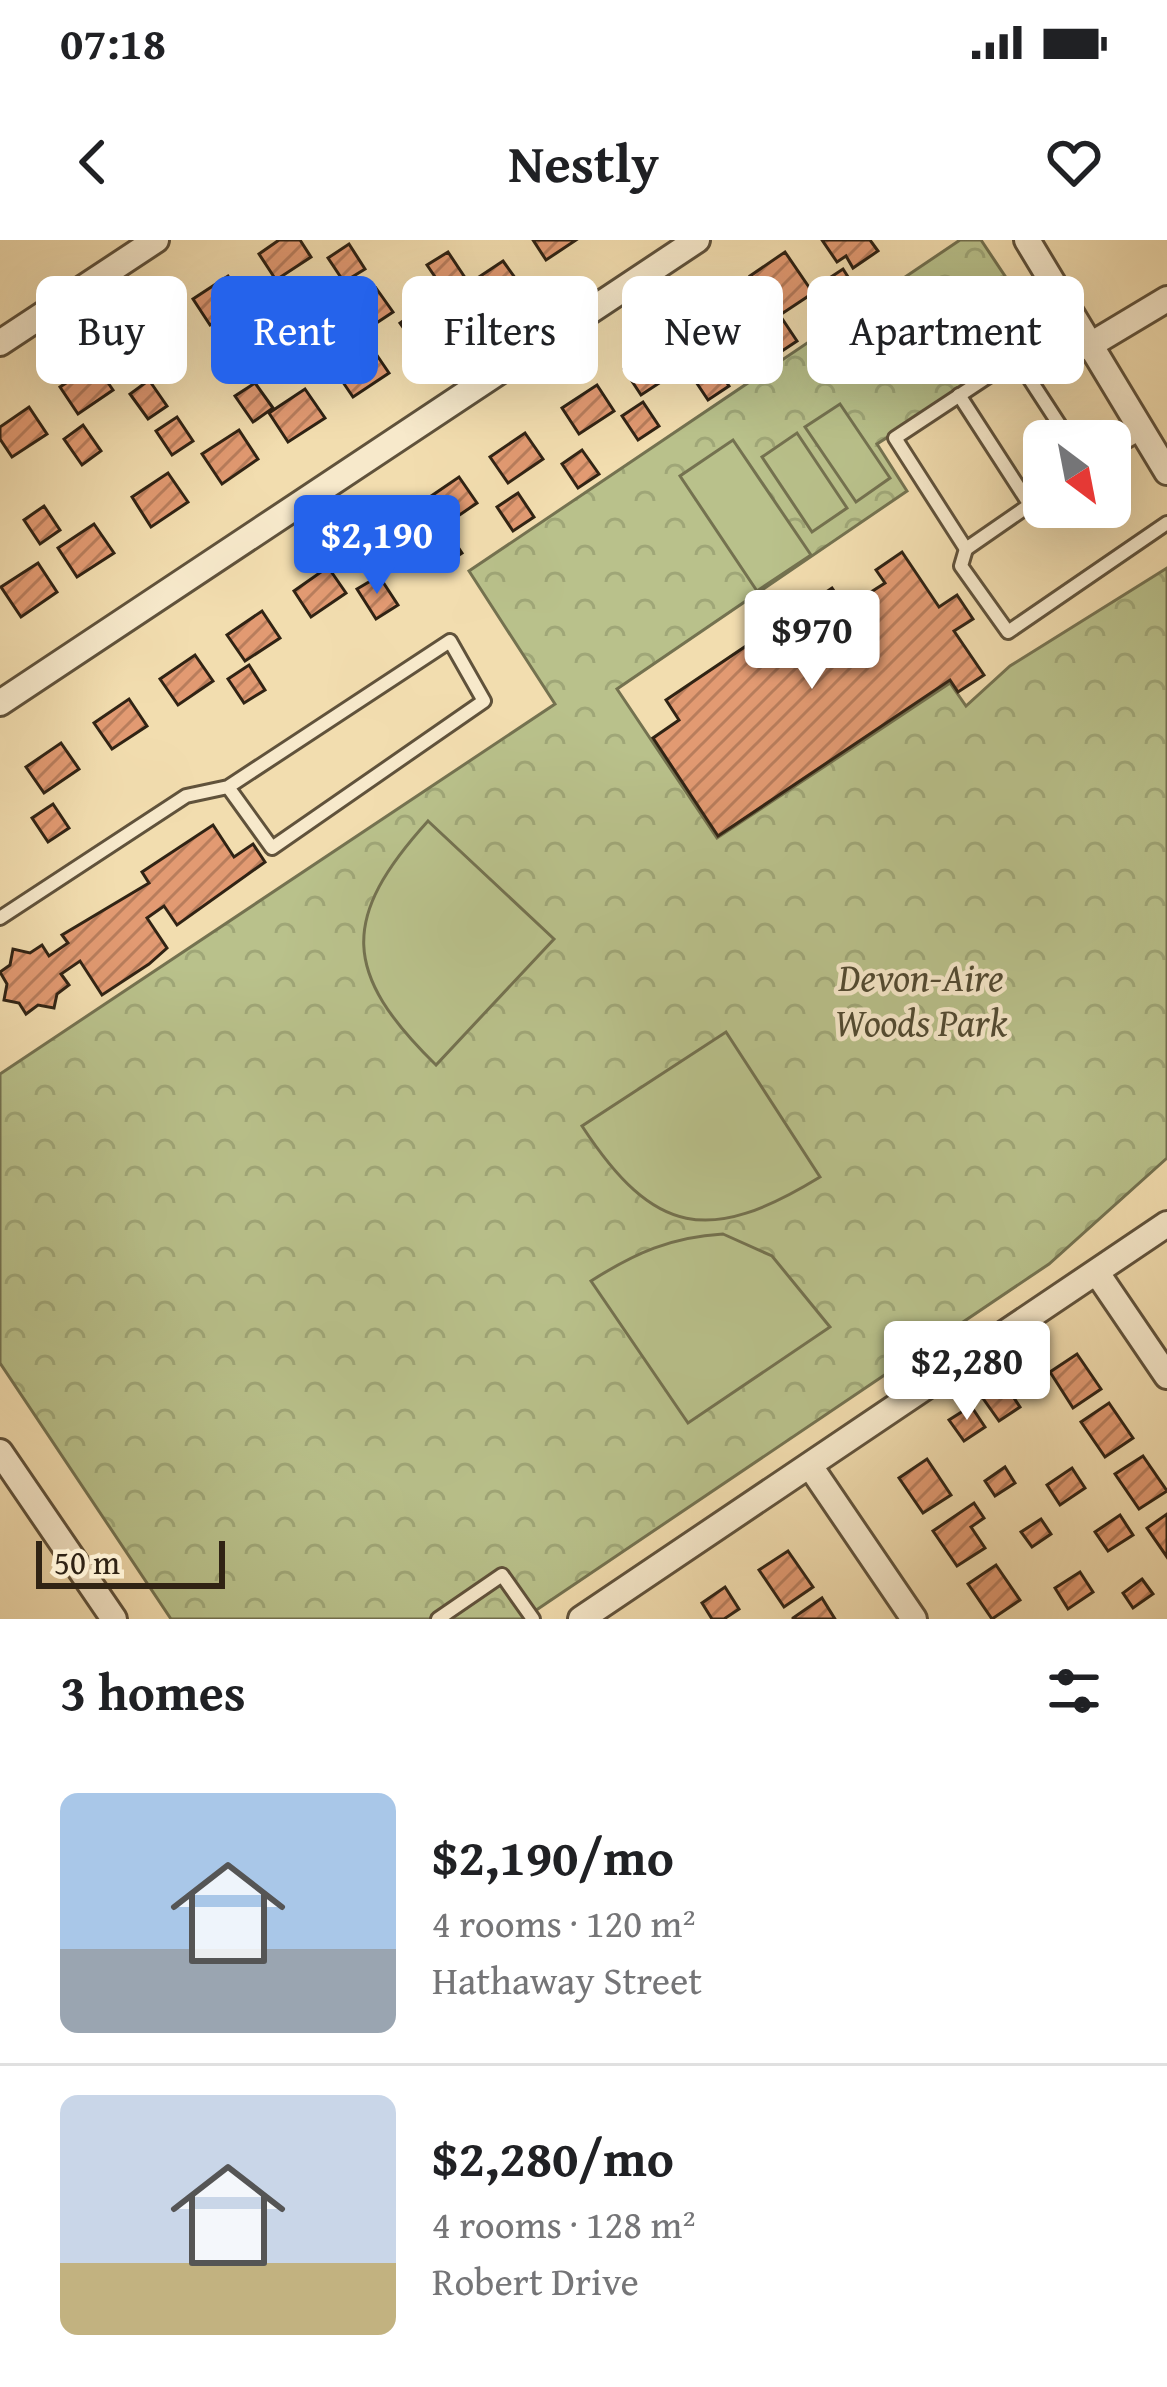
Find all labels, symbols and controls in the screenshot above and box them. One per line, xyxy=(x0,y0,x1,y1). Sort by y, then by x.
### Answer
text: 07:18 xyxy=(60,10,166,75)
text: Nestly xyxy=(508,123,659,202)
icon: back xyxy=(60,129,126,195)
icon: heart xyxy=(1041,129,1107,195)
chip: Buy xyxy=(36,276,187,384)
chip: Rent xyxy=(211,276,378,384)
chip: Filters xyxy=(402,276,598,384)
chip: New xyxy=(622,276,783,384)
chip: Apartment xyxy=(807,276,1084,384)
north arrow xyxy=(1023,420,1131,528)
map controls xyxy=(1023,420,1131,528)
pin: $2,190 xyxy=(279,495,475,597)
text: $2,190 xyxy=(321,505,433,562)
pin: $970 xyxy=(741,590,883,692)
text: $970 xyxy=(772,600,852,657)
park label: Devon-Aire Woods Park xyxy=(835,948,1007,1050)
pin: $2,280 xyxy=(869,1321,1065,1423)
text: $2,280 xyxy=(911,1331,1023,1388)
scale bar xyxy=(36,1535,225,1588)
text: 50 m xyxy=(54,1538,120,1586)
text: 3 homes xyxy=(60,1654,246,1729)
icon: filters xyxy=(1041,1658,1107,1724)
text: $2,190/mo xyxy=(432,1819,674,1894)
icon: home xyxy=(156,1841,300,1985)
text: 4 rooms · 120 m² xyxy=(432,1894,696,1951)
text: Hathaway Street xyxy=(432,1951,702,2008)
text: $2,280/mo xyxy=(432,2120,674,2195)
icon: home xyxy=(156,2143,300,2287)
text: 4 rooms · 128 m² xyxy=(432,2195,696,2252)
text: Robert Drive xyxy=(432,2252,639,2309)

